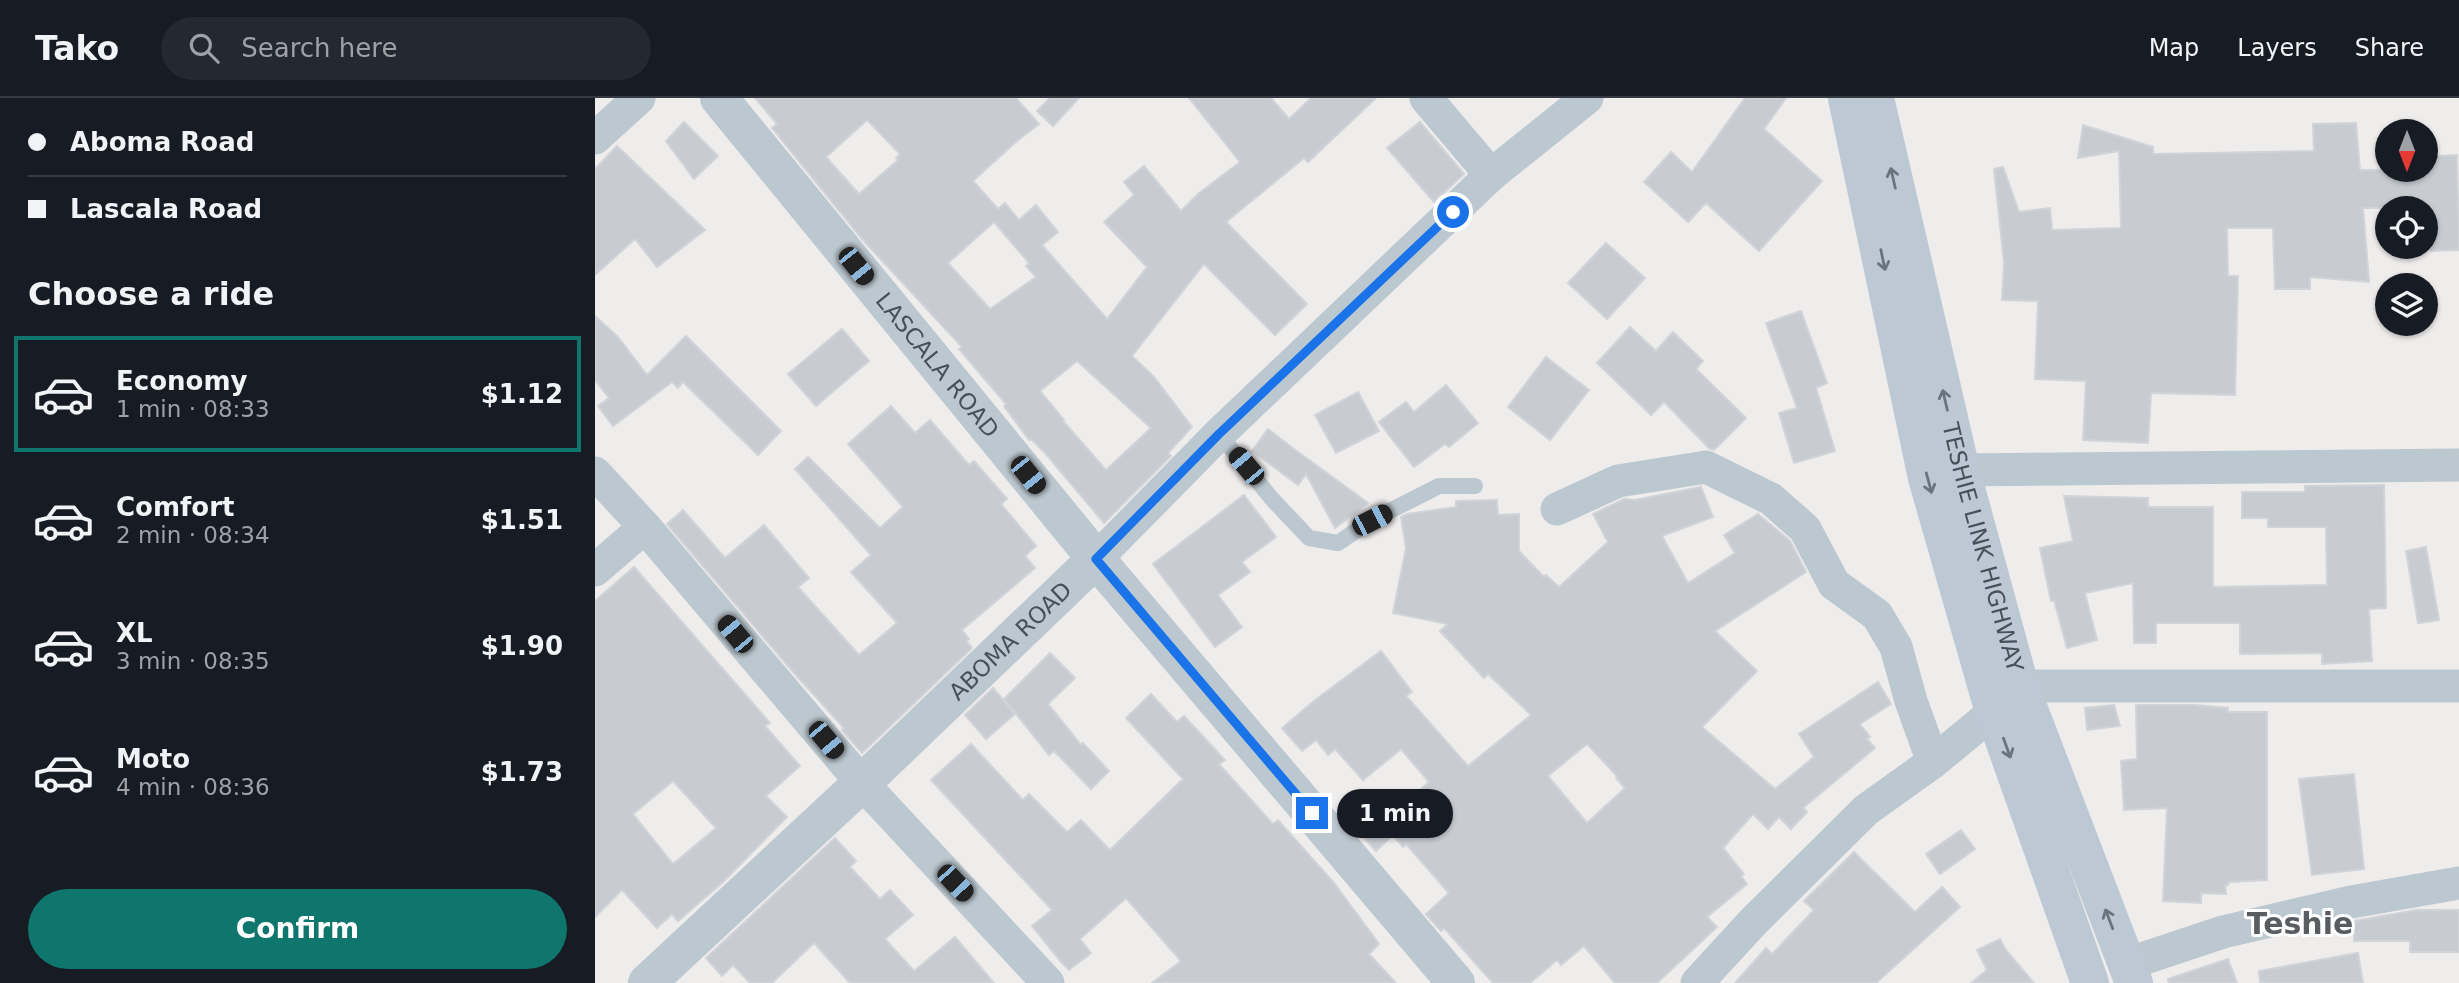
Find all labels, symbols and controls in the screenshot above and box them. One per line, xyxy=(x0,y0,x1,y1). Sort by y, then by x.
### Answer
search box xyxy=(161,17,651,80)
text: Tako xyxy=(35,29,119,68)
icon: search xyxy=(185,29,223,67)
text: Search here xyxy=(241,33,397,63)
text: Map xyxy=(2149,34,2199,62)
text: Layers xyxy=(2237,34,2317,62)
text: Share xyxy=(2355,34,2424,62)
north arrow xyxy=(2375,119,2438,182)
map controls xyxy=(2375,119,2438,336)
text: Aboma Road xyxy=(70,127,254,157)
one-way arrow xyxy=(1886,167,1900,190)
text: Lascala Road xyxy=(70,194,262,224)
route start xyxy=(1437,196,1469,228)
button: locate xyxy=(2375,196,2438,259)
car xyxy=(835,243,878,289)
one-way arrow xyxy=(1877,248,1890,271)
button: layers xyxy=(2375,273,2438,336)
text: Choose a ride xyxy=(28,275,274,313)
street label: LASCALA ROAD xyxy=(871,288,1004,443)
icon: car xyxy=(32,363,95,426)
text: Economy xyxy=(116,366,247,396)
text: $1.12 xyxy=(481,379,563,409)
one-way arrow xyxy=(1938,389,1951,412)
text: 1 min · 08:33 xyxy=(116,396,270,422)
street label: TESHIE LINK HIGHWAY xyxy=(1937,419,2029,676)
car xyxy=(1225,443,1268,489)
car xyxy=(1007,452,1050,498)
one-way arrow xyxy=(1923,471,1936,494)
icon: car xyxy=(32,489,95,552)
text: Comfort xyxy=(116,492,234,522)
car xyxy=(1349,501,1396,539)
text: $1.51 xyxy=(481,505,563,535)
text: 2 min · 08:34 xyxy=(116,522,270,548)
street label: ABOMA ROAD xyxy=(944,577,1077,705)
car xyxy=(714,611,757,657)
icon: car xyxy=(32,615,95,678)
text: XL xyxy=(116,618,153,648)
text: $1.90 xyxy=(481,631,563,661)
text: 3 min · 08:35 xyxy=(116,648,270,674)
car xyxy=(805,717,848,763)
one-way arrow xyxy=(2002,737,2014,759)
icon: car xyxy=(32,741,95,804)
text: Moto xyxy=(116,744,190,774)
text: $1.73 xyxy=(481,757,563,787)
text: 4 min · 08:36 xyxy=(116,774,270,800)
callout: 1 min xyxy=(1337,788,1452,838)
route end xyxy=(1296,797,1328,829)
text: 1 min xyxy=(1359,800,1431,826)
car xyxy=(933,860,978,906)
button: Confirm xyxy=(28,889,567,969)
district label: Teshie xyxy=(2247,906,2353,941)
one-way arrow xyxy=(2102,909,2115,931)

